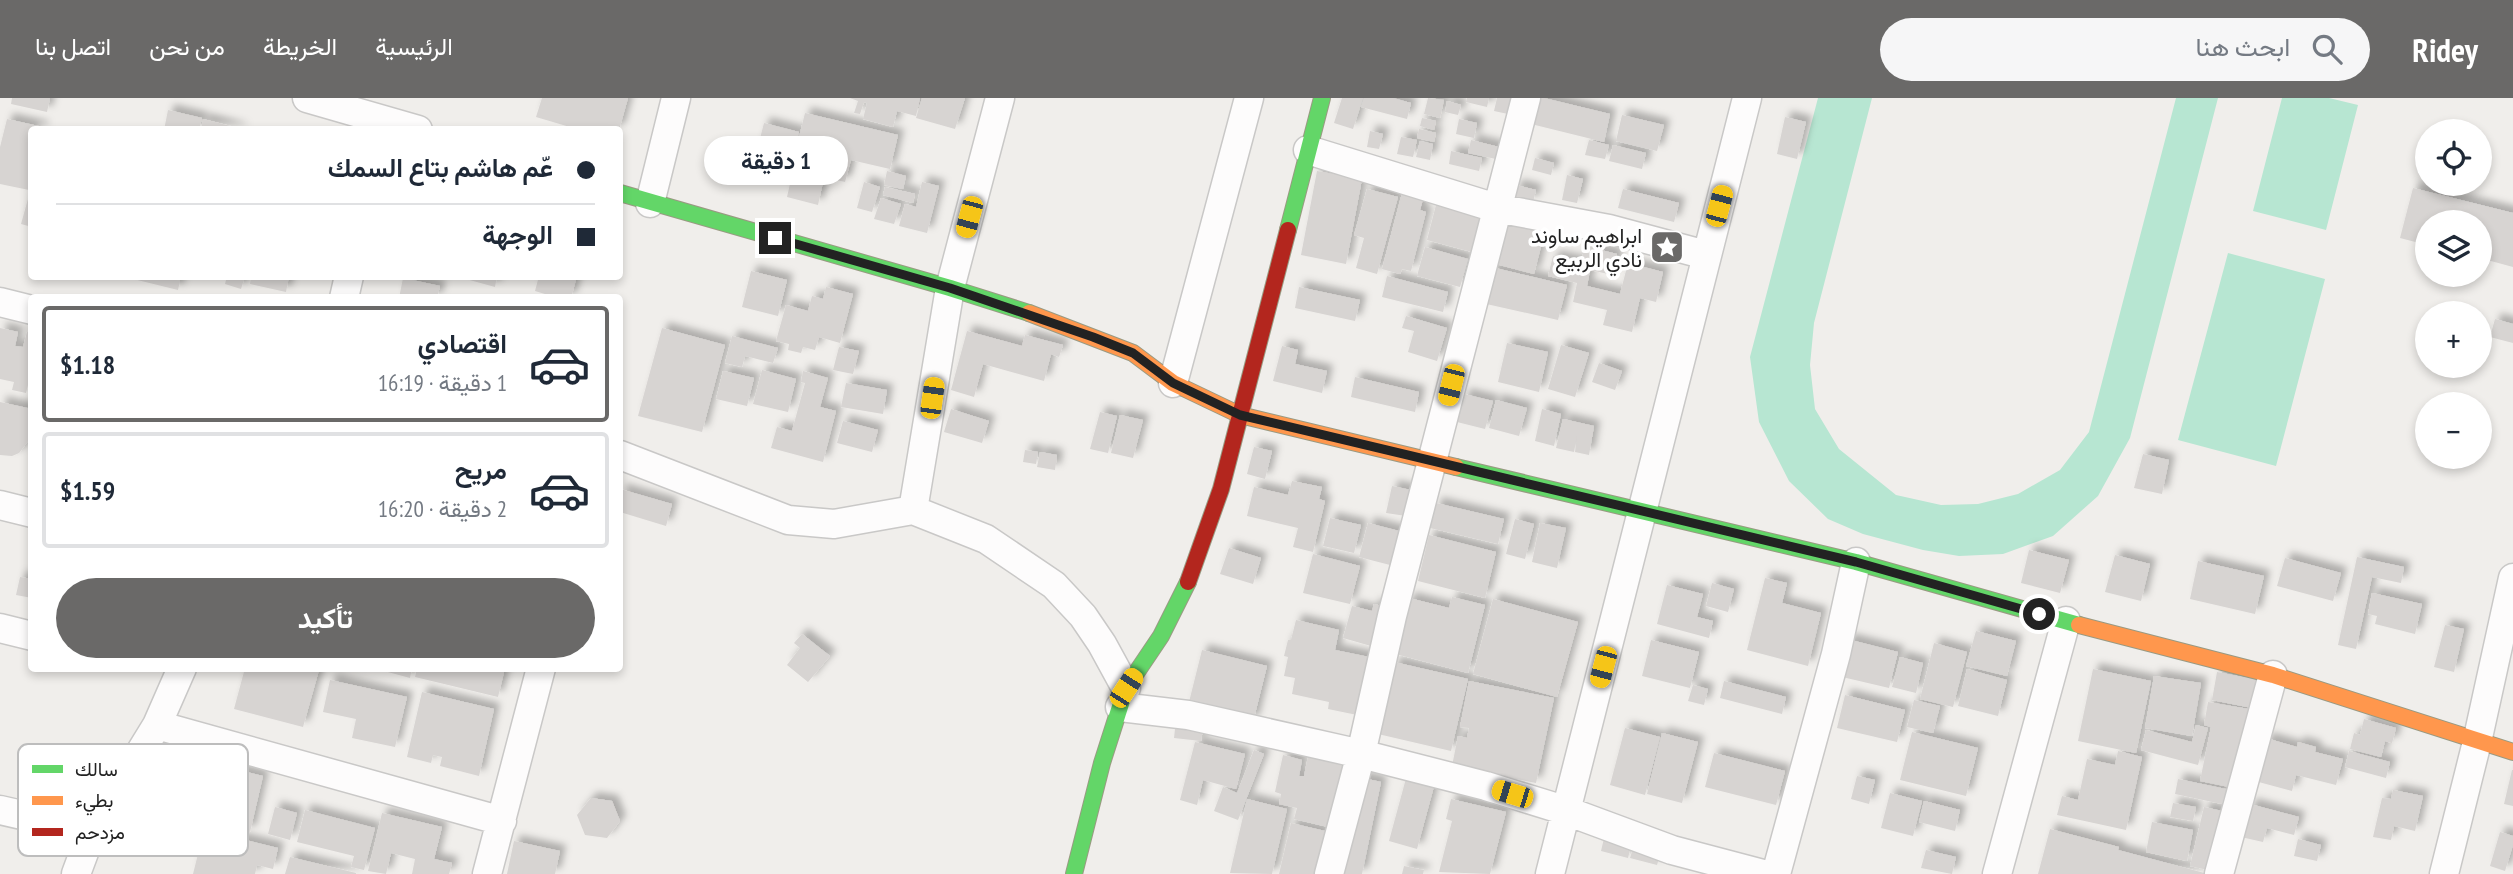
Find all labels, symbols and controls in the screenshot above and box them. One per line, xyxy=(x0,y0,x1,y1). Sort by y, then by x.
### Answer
search box xyxy=(1880,18,2370,81)
text: Ridey xyxy=(2412,28,2478,71)
text: ابحث هنا xyxy=(2196,30,2290,63)
icon: search xyxy=(2308,30,2346,68)
text: اتصل بنا xyxy=(35,31,111,62)
text: من نحن xyxy=(149,31,225,62)
text: الخريطة xyxy=(263,31,337,62)
text: الرئيسية xyxy=(375,31,453,62)
map controls xyxy=(2415,119,2492,469)
button: locate xyxy=(2415,119,2492,196)
callout: 1 دقيقة xyxy=(703,136,847,186)
text: 1 دقيقة xyxy=(741,146,811,175)
text: عّم هاشم بتاع السمك xyxy=(328,151,553,184)
car xyxy=(1704,183,1735,229)
car xyxy=(954,194,985,240)
button: layers xyxy=(2415,210,2492,287)
text: الوجهة xyxy=(482,218,553,251)
route end xyxy=(759,222,791,254)
place label: ابراهيم ساوند نادي الربيع xyxy=(1531,222,1642,277)
place icon: ابراهيم ساوند نادي الربيع xyxy=(1648,228,1686,266)
button: + xyxy=(2415,301,2492,378)
text: اقتصادي xyxy=(418,327,507,360)
icon: car xyxy=(528,333,591,396)
text: $1.18 xyxy=(60,348,115,381)
car xyxy=(1436,362,1467,408)
text: 1 دقيقة · 16:19 xyxy=(378,368,507,397)
car xyxy=(919,376,946,420)
button: − xyxy=(2415,392,2492,469)
text: مريح xyxy=(455,453,507,486)
icon: car xyxy=(528,459,591,522)
text: $1.59 xyxy=(60,474,115,507)
text: 2 دقيقة · 16:20 xyxy=(378,494,507,523)
button: تأكيد xyxy=(56,578,595,658)
route start xyxy=(2023,598,2055,630)
car xyxy=(1588,644,1619,690)
car xyxy=(1106,665,1147,711)
legend xyxy=(18,744,248,856)
text: سالك xyxy=(75,757,118,781)
car xyxy=(1489,778,1536,810)
text: بطيء xyxy=(75,788,113,816)
text: مزدحم xyxy=(75,820,125,845)

